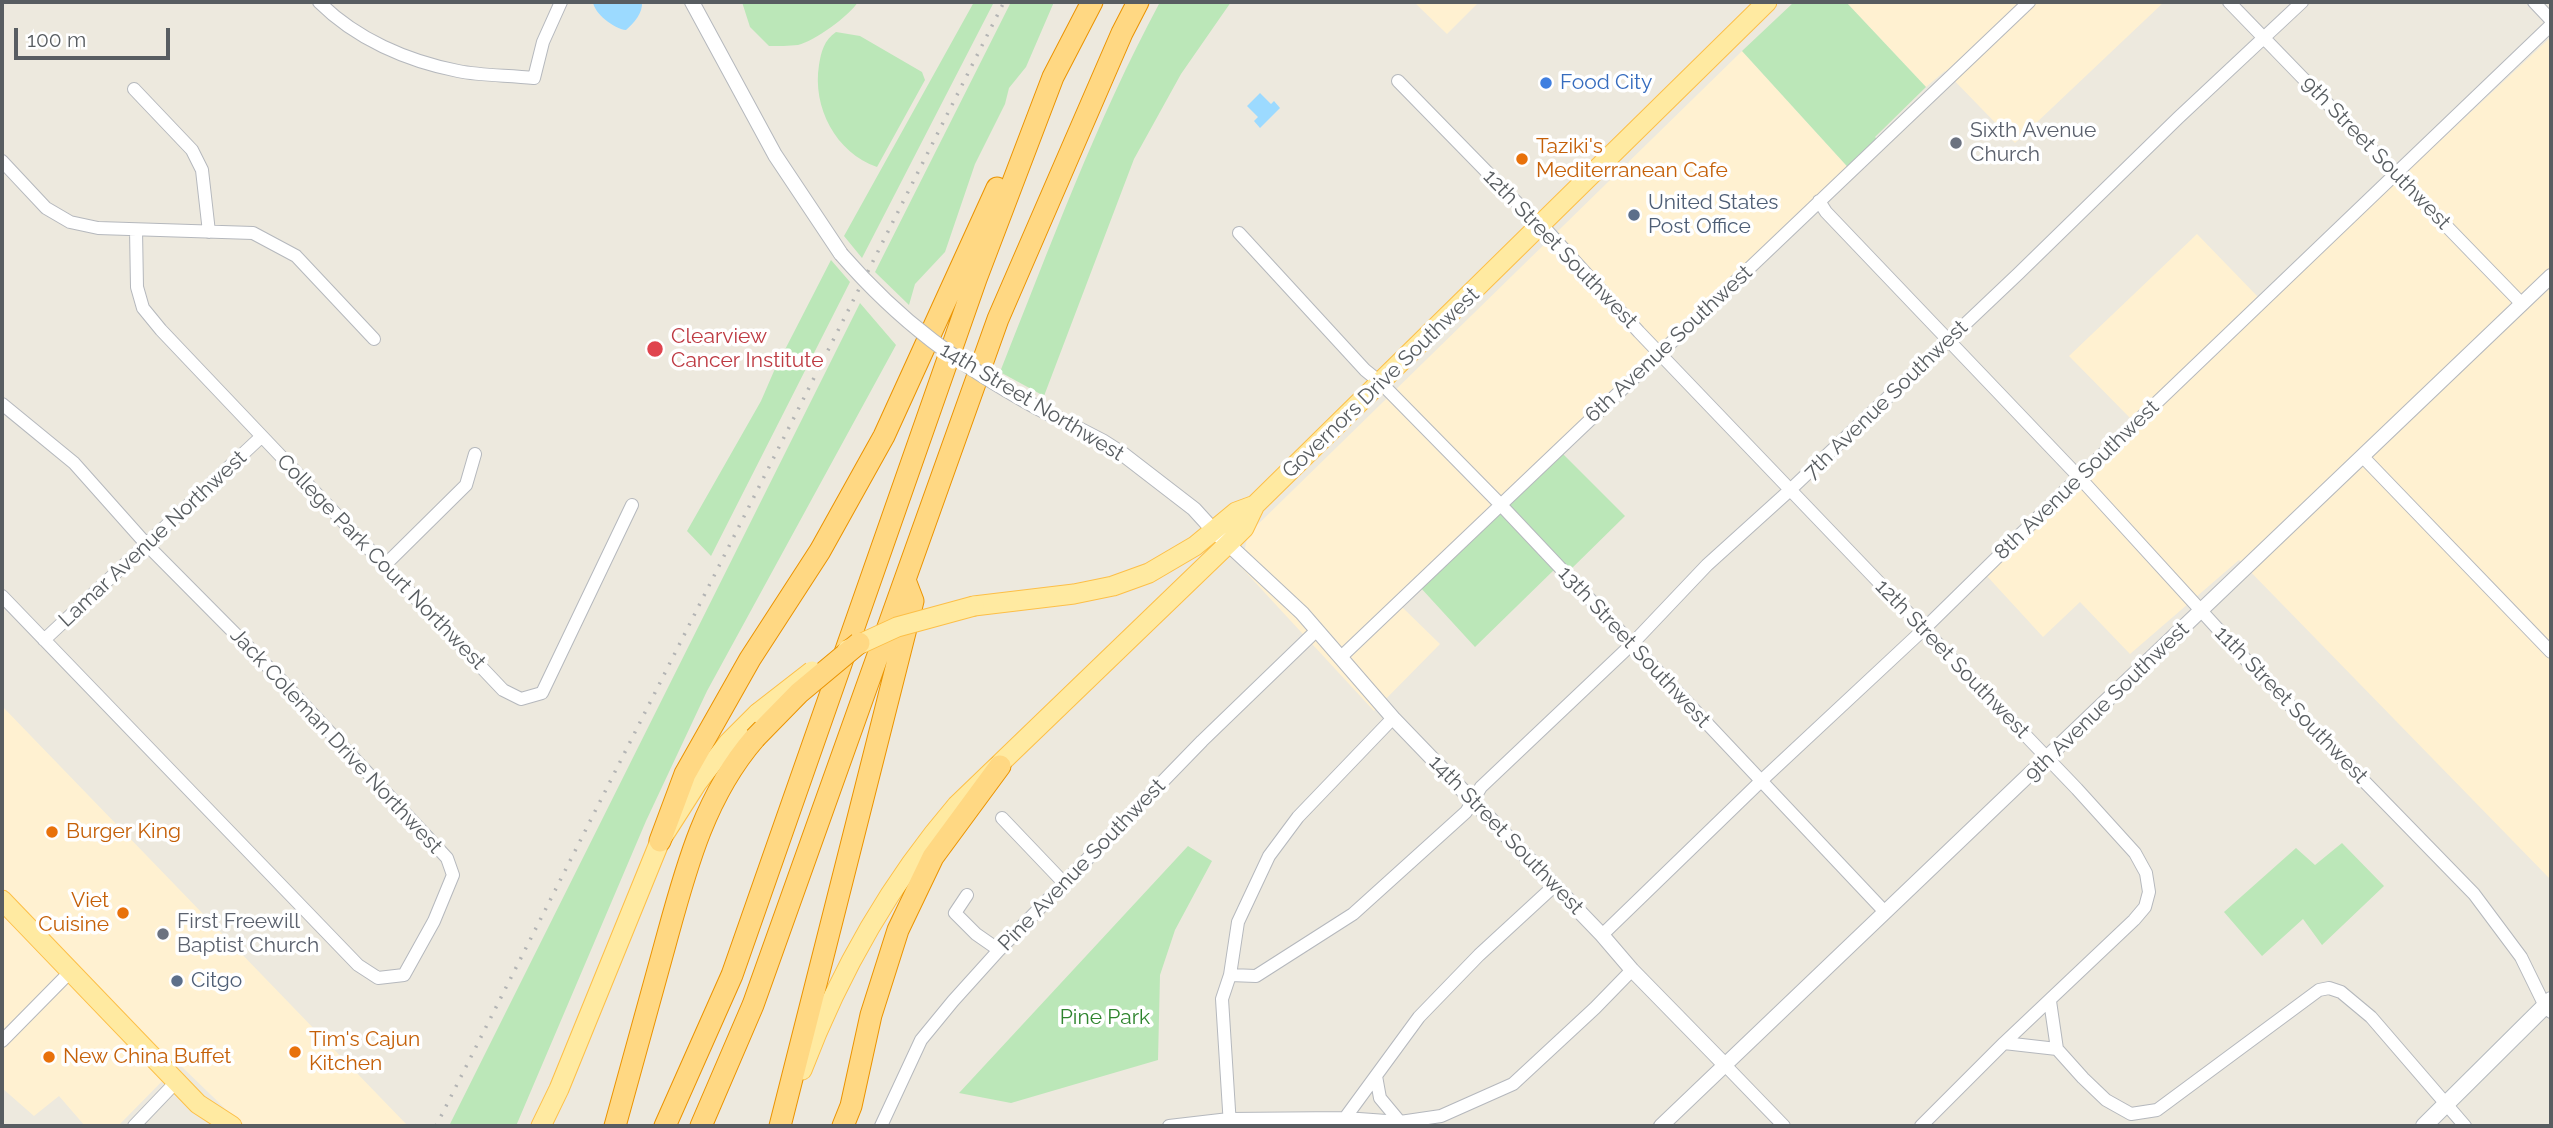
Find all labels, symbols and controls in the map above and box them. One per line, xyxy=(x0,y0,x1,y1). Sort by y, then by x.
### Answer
scale bar xyxy=(18,14,173,58)
text: 100 m xyxy=(27,27,86,52)
place label: Food City xyxy=(1560,70,1652,96)
street label: 9th Street Southwest xyxy=(2296,71,2456,235)
marker: Food City xyxy=(1538,75,1554,91)
place label: Sixth Avenue Church xyxy=(1970,118,2096,168)
place label: Taziki's Mediterranean Cafe xyxy=(1536,134,1728,184)
marker: Sixth Avenue Church xyxy=(1948,135,1964,151)
marker: Taziki's Mediterranean Cafe xyxy=(1514,151,1530,167)
street label: 12th Street Southwest xyxy=(1478,164,1642,334)
place label: United States Post Office xyxy=(1648,190,1778,240)
marker: United States Post Office xyxy=(1626,207,1642,223)
street label: 6th Avenue Southwest xyxy=(1580,260,1758,428)
street label: Governors Drive Southwest xyxy=(1277,282,1485,484)
street label: 7th Avenue Southwest xyxy=(1799,315,1973,485)
place label: Clearview Cancer Institute xyxy=(671,324,823,374)
street label: 14th Street Northwest xyxy=(936,337,1128,467)
marker: Clearview Cancer Institute xyxy=(645,339,665,359)
street label: 8th Avenue Southwest xyxy=(1989,395,2165,565)
street label: Lamar Avenue Northwest xyxy=(54,445,252,633)
street label: College Park Court Northwest xyxy=(271,449,491,675)
street label: 13th Street Southwest xyxy=(1553,561,1715,733)
street label: 12th Street Southwest xyxy=(1870,574,2034,744)
street label: 9th Avenue Southwest xyxy=(2020,617,2194,787)
street label: 11th Street Southwest xyxy=(2209,621,2373,789)
street label: Jack Coleman Drive Northwest xyxy=(225,623,447,859)
street label: 14th Street Southwest xyxy=(1423,750,1589,920)
street label: Pine Avenue Southwest xyxy=(993,774,1171,956)
place label: Burger King xyxy=(66,819,181,845)
marker: Burger King xyxy=(44,824,60,840)
place label: Viet Cuisine xyxy=(38,888,109,938)
marker: Viet Cuisine xyxy=(115,905,131,921)
place label: First Freewill Baptist Church xyxy=(177,909,319,959)
marker: First Freewill Baptist Church xyxy=(155,926,171,942)
place label: Citgo xyxy=(191,968,242,994)
marker: Citgo xyxy=(169,973,185,989)
park label: Pine Park xyxy=(1060,1005,1150,1031)
place label: Tim's Cajun Kitchen xyxy=(309,1027,420,1077)
place label: New China Buffet xyxy=(63,1044,231,1070)
marker: Tim's Cajun Kitchen xyxy=(287,1044,303,1060)
marker: New China Buffet xyxy=(41,1049,57,1065)

